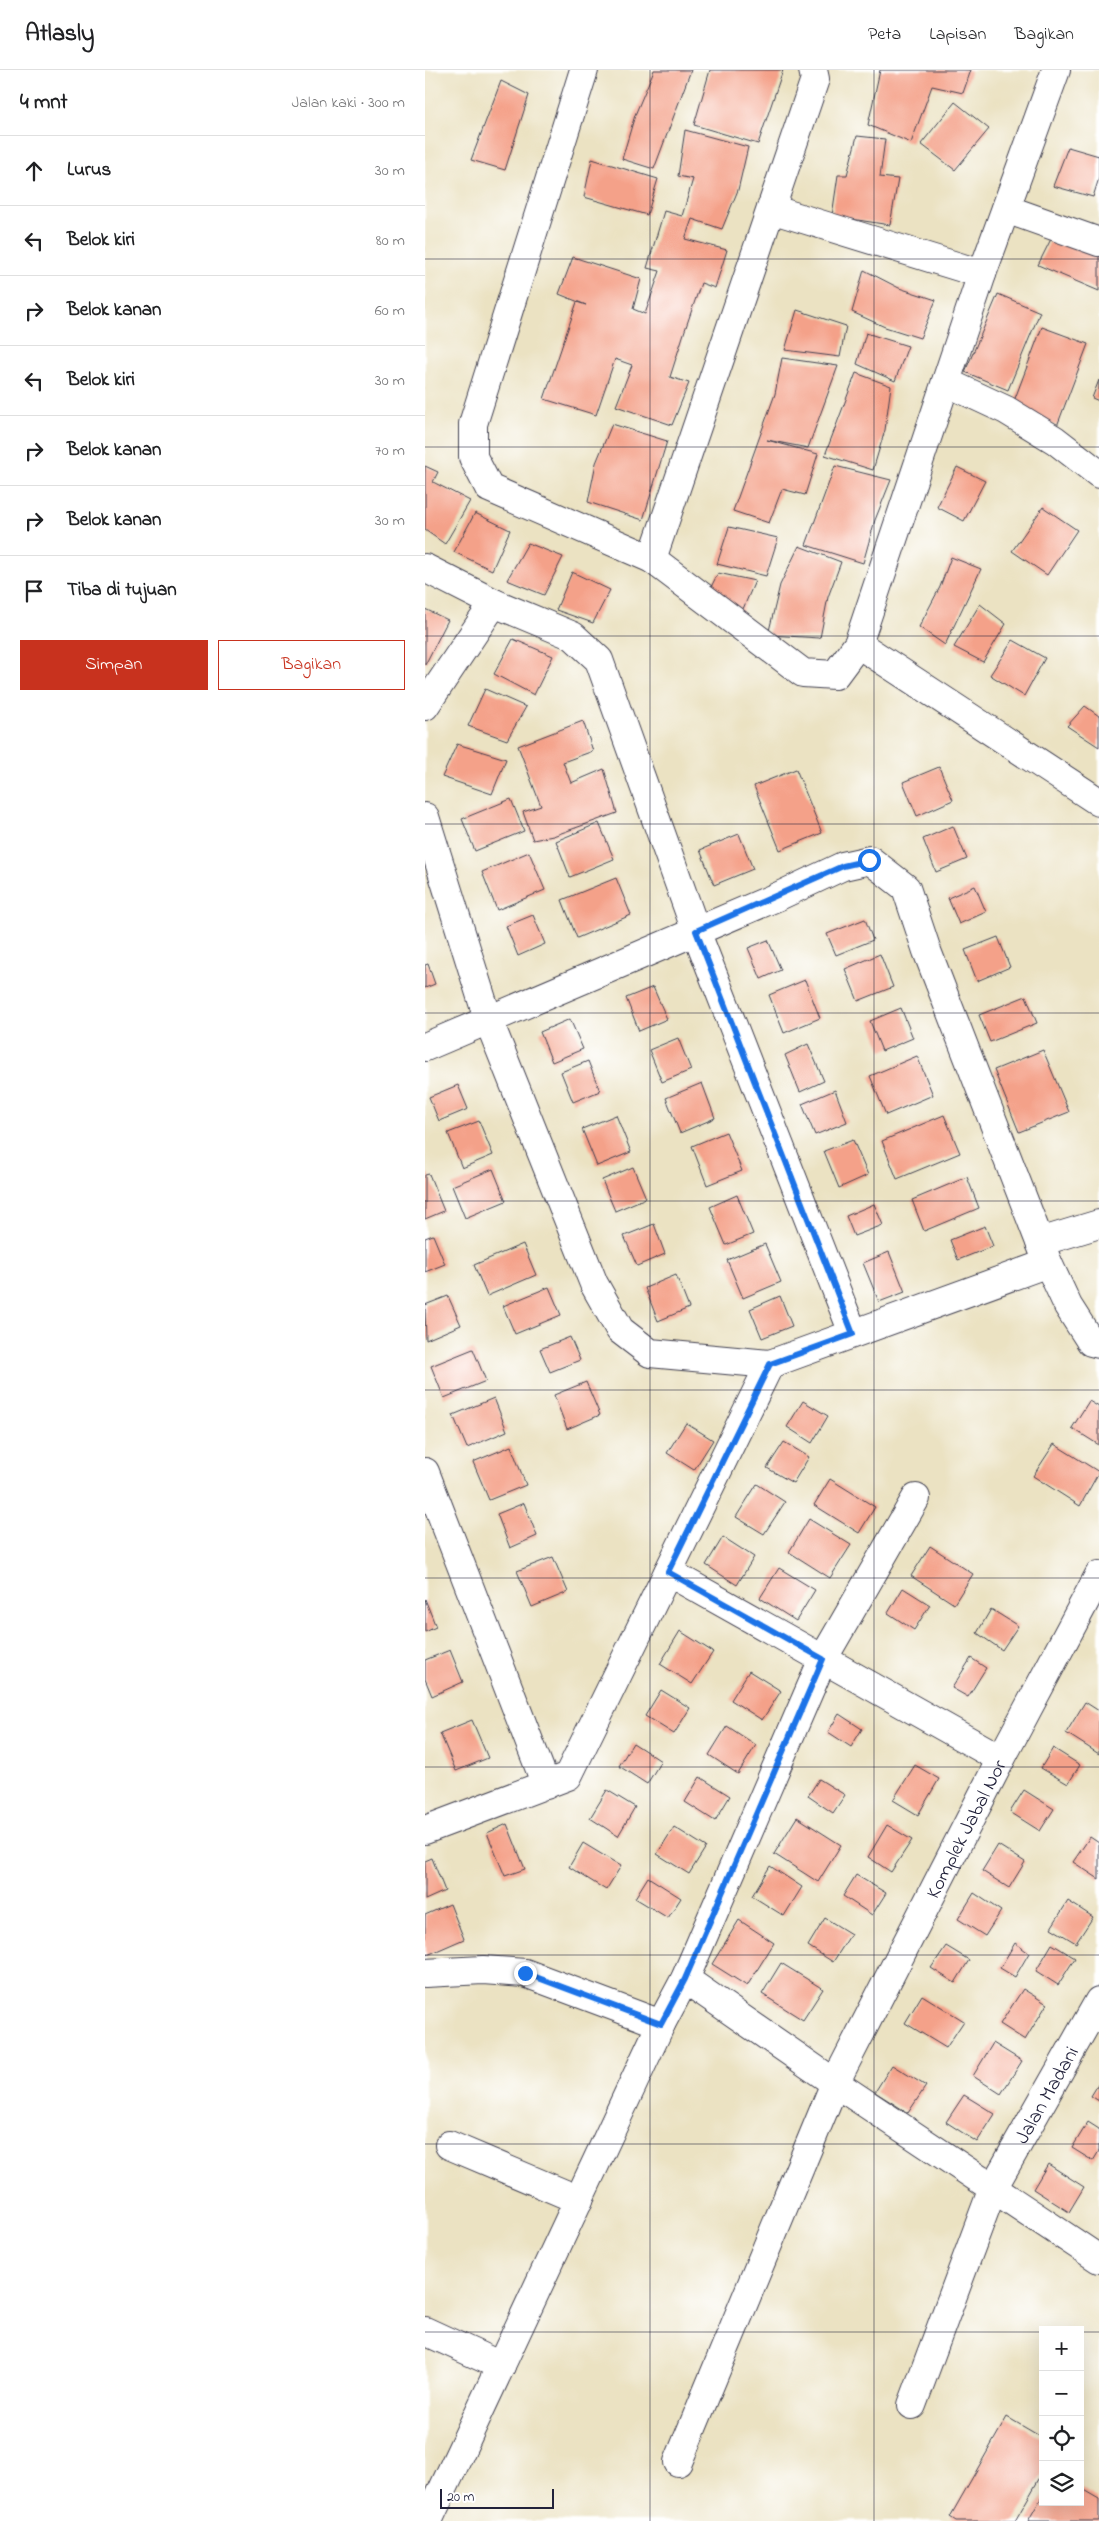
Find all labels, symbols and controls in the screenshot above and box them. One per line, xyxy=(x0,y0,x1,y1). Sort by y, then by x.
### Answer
text: Atlasly xyxy=(25,17,94,52)
text: Peta xyxy=(868,22,901,48)
text: Lapisan xyxy=(929,22,986,48)
text: Bagikan xyxy=(1014,22,1074,48)
text: 4 mnt xyxy=(20,88,68,118)
text: Jalan kaki · 300 m xyxy=(292,91,405,115)
icon: ahead xyxy=(20,157,48,185)
text: Lurus xyxy=(67,157,111,184)
text: 30 m xyxy=(375,159,405,183)
icon: left xyxy=(20,227,48,255)
text: Belok kiri xyxy=(67,227,135,254)
text: 80 m xyxy=(376,229,405,253)
icon: right xyxy=(20,297,48,325)
text: Belok kanan xyxy=(67,297,161,324)
text: 60 m xyxy=(375,299,405,323)
icon: left xyxy=(20,367,48,395)
text: Belok kiri xyxy=(67,367,135,394)
text: 30 m xyxy=(375,369,405,393)
icon: right xyxy=(20,437,48,465)
text: Belok kanan xyxy=(67,437,161,464)
text: 70 m xyxy=(375,439,405,463)
icon: right xyxy=(20,507,48,535)
text: Belok kanan xyxy=(67,507,161,534)
text: 30 m xyxy=(375,509,405,533)
icon: arrive xyxy=(20,577,48,605)
text: Tiba di tujuan xyxy=(67,577,177,604)
button: Simpan xyxy=(20,640,208,690)
button: Bagikan xyxy=(218,640,405,690)
route start xyxy=(858,849,881,872)
street label: Komplek Jabal Nor xyxy=(920,1755,1016,1904)
route end xyxy=(514,1962,537,1985)
street label: Jalan Madani xyxy=(1009,2042,1087,2150)
map controls xyxy=(1039,2326,1084,2506)
button: + xyxy=(1039,2326,1084,2371)
button: − xyxy=(1039,2371,1084,2416)
button: locate xyxy=(1039,2416,1084,2461)
button: layers xyxy=(1039,2461,1084,2506)
scale bar xyxy=(440,2486,554,2509)
text: 20 m xyxy=(447,2487,474,2508)

